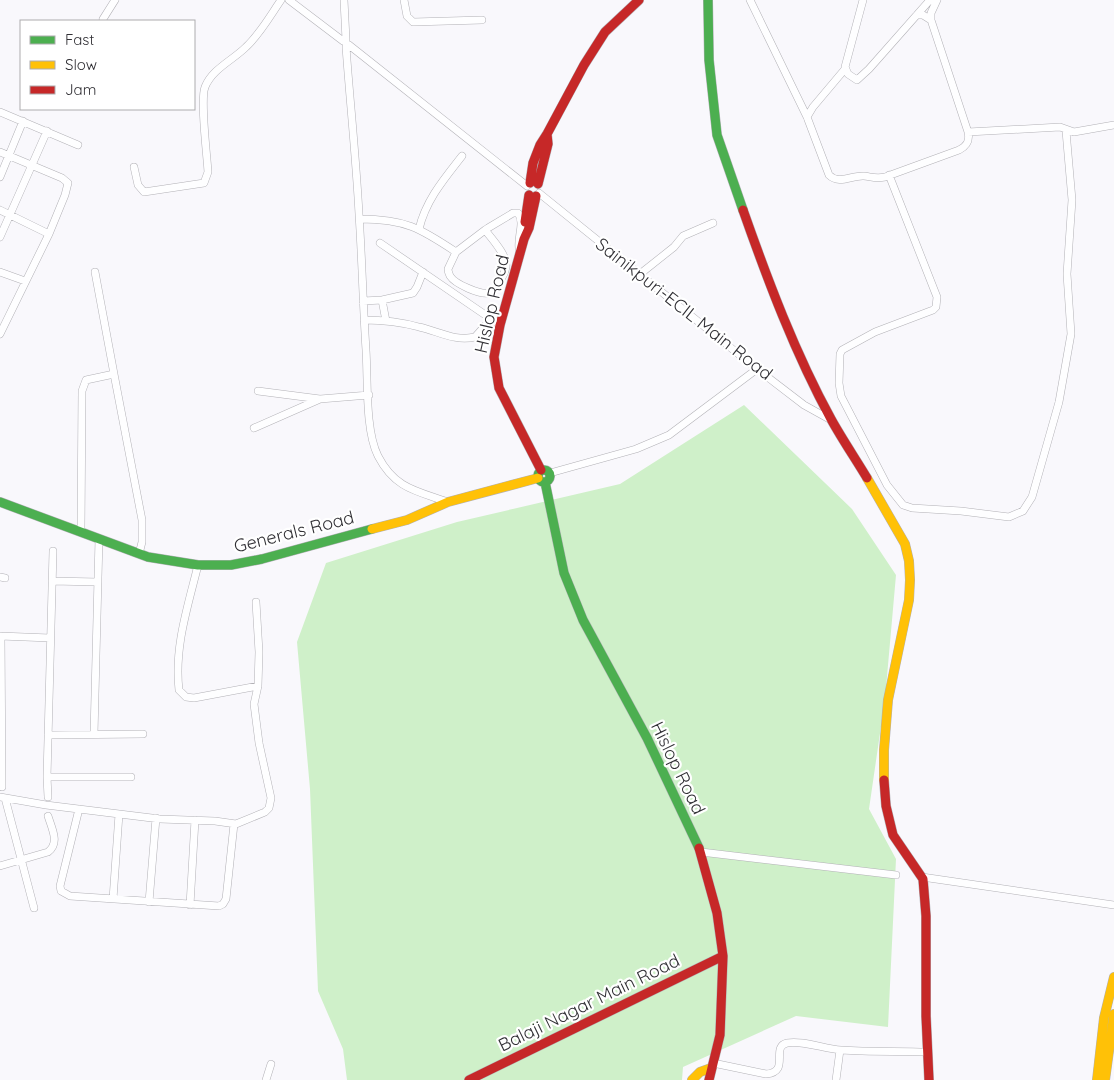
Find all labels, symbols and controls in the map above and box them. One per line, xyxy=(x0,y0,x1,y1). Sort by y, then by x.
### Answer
legend xyxy=(20,20,195,110)
text: Fast xyxy=(65,30,94,49)
text: Slow xyxy=(65,55,97,74)
text: Jam xyxy=(65,80,96,99)
street label: Sainikpuri-ECIL Main Road xyxy=(591,232,777,385)
street label: Hislop Road xyxy=(469,252,514,355)
street label: Generals Road xyxy=(231,505,356,558)
street label: Hislop Road xyxy=(646,718,711,818)
street label: Balaji Nagar Main Road xyxy=(494,949,683,1056)

